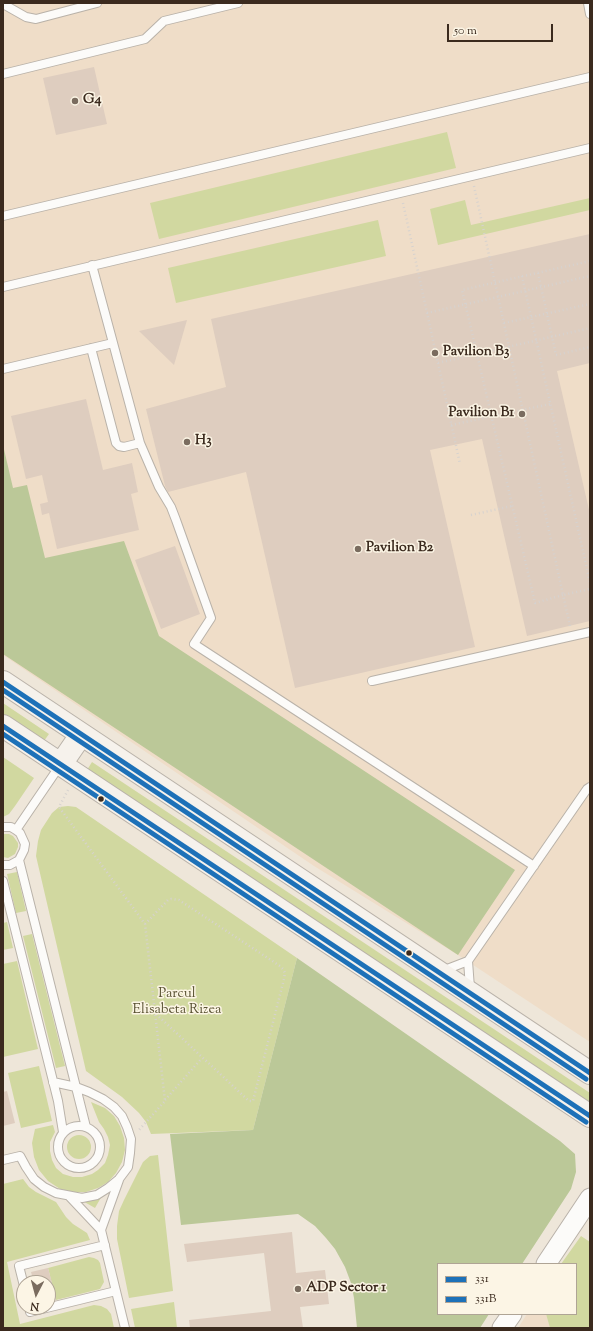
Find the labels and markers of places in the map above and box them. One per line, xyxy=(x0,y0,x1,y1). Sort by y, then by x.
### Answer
place label: G4 xyxy=(83,93,102,109)
marker: G4 xyxy=(70,96,80,106)
place label: Pavilion B3 xyxy=(443,345,509,361)
marker: Pavilion B3 xyxy=(430,348,440,358)
place label: Pavilion B1 xyxy=(448,406,514,422)
marker: Pavilion B1 xyxy=(517,409,527,419)
place label: H3 xyxy=(195,434,212,450)
marker: H3 xyxy=(182,437,192,447)
place label: Pavilion B2 xyxy=(366,541,433,557)
marker: Pavilion B2 xyxy=(353,544,363,554)
unlabelled marker xyxy=(96,794,106,804)
unlabelled marker xyxy=(404,948,414,958)
place label: ADP Sector 1 xyxy=(306,1281,386,1297)
marker: ADP Sector 1 xyxy=(293,1284,303,1294)

